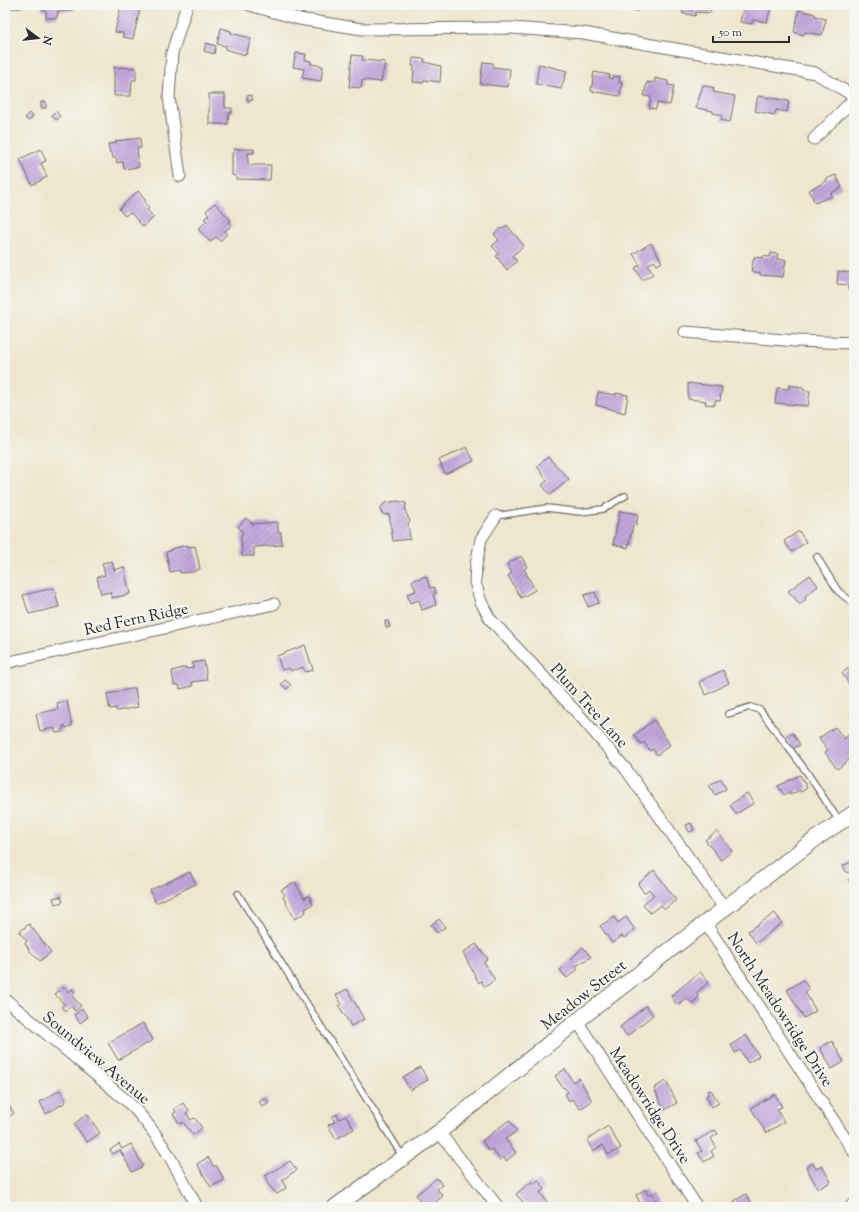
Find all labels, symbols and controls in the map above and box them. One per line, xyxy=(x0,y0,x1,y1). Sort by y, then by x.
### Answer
north arrow xyxy=(18,18,58,58)
scale bar xyxy=(713,18,789,44)
text: 50 m xyxy=(718,24,742,42)
text: N xyxy=(38,33,56,47)
street label: Red Fern Ridge xyxy=(82,598,191,643)
street label: Plum Tree Lane xyxy=(544,659,633,754)
street label: North Meadowridge Drive xyxy=(720,929,838,1092)
street label: Meadow Street xyxy=(537,955,633,1037)
street label: Soundview Avenue xyxy=(36,1007,154,1111)
street label: Meadowridge Drive xyxy=(603,1044,695,1169)

